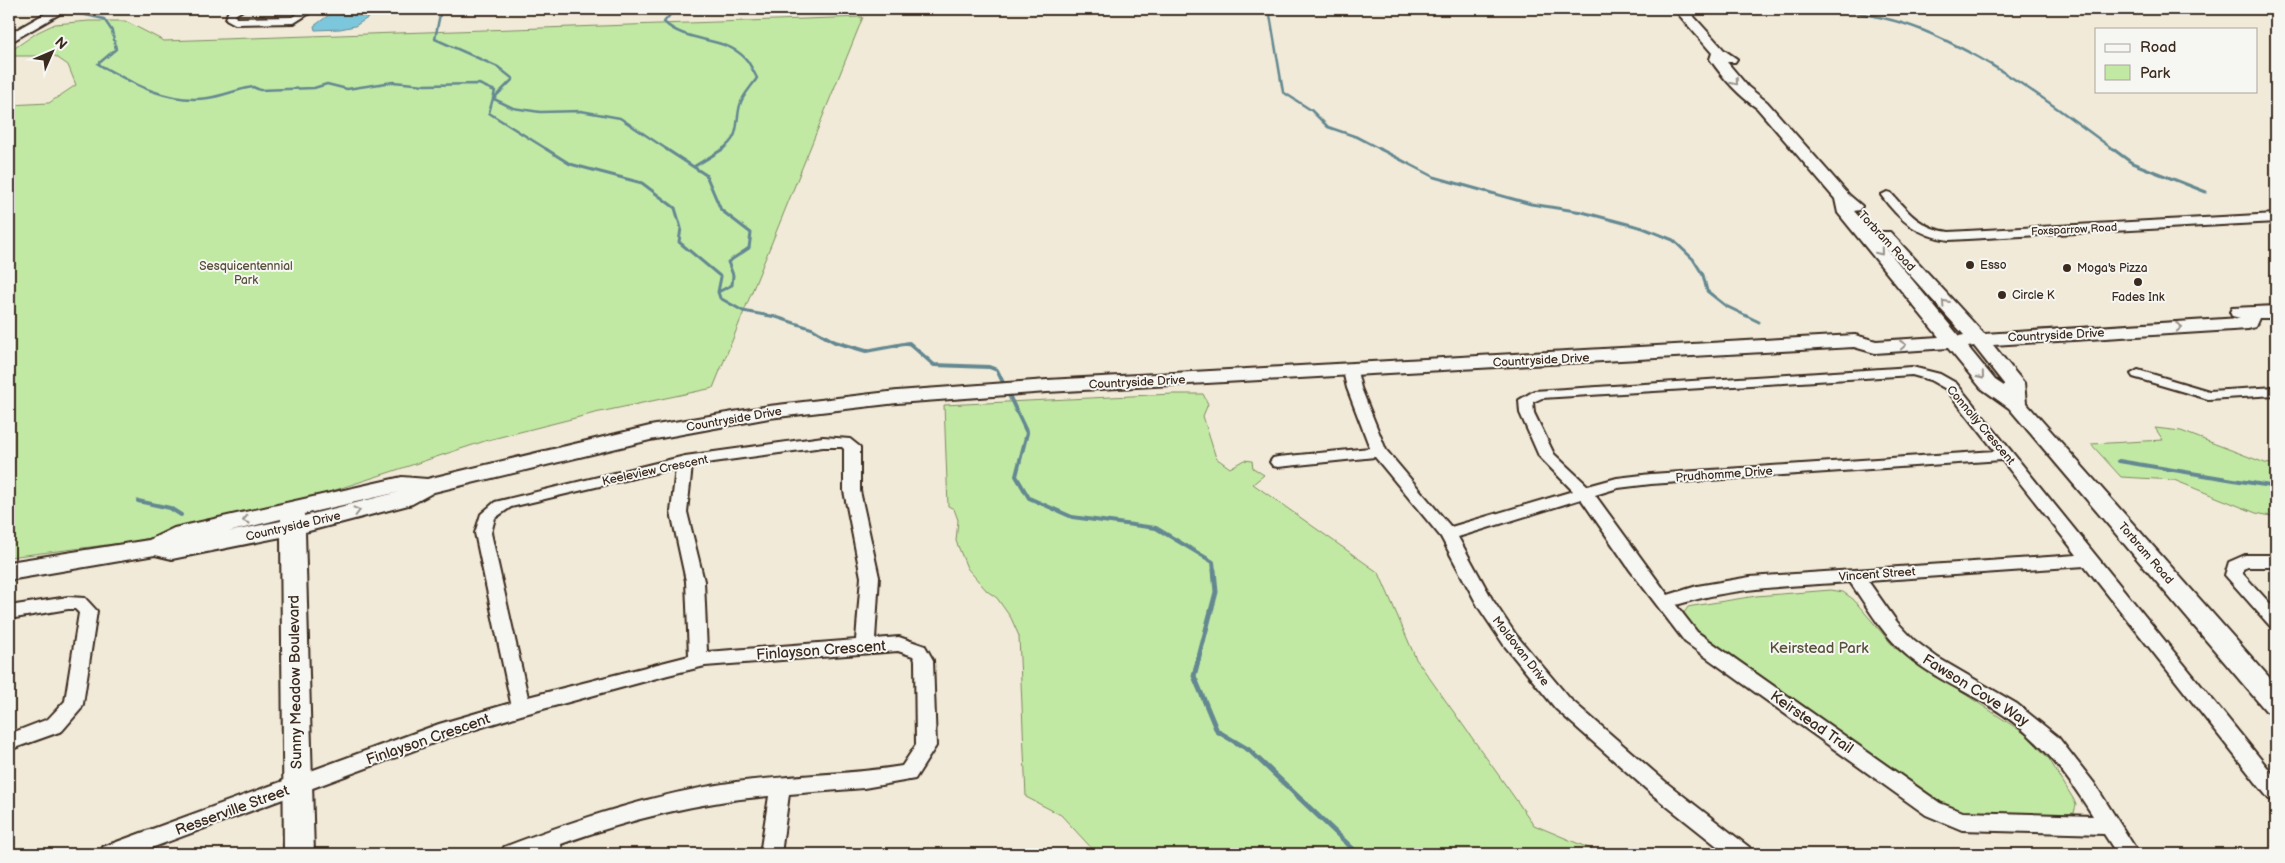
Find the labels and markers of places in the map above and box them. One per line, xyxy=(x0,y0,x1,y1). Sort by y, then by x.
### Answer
place label: Esso xyxy=(1980,258,2007,273)
marker: Esso xyxy=(1964,259,1976,271)
place label: Moga's Pizza xyxy=(2077,261,2148,276)
marker: Moga's Pizza xyxy=(2061,262,2073,274)
marker: Fades Ink xyxy=(2132,276,2144,288)
place label: Circle K xyxy=(2012,288,2055,303)
marker: Circle K xyxy=(1996,289,2008,301)
place label: Fades Ink xyxy=(2111,290,2165,305)

